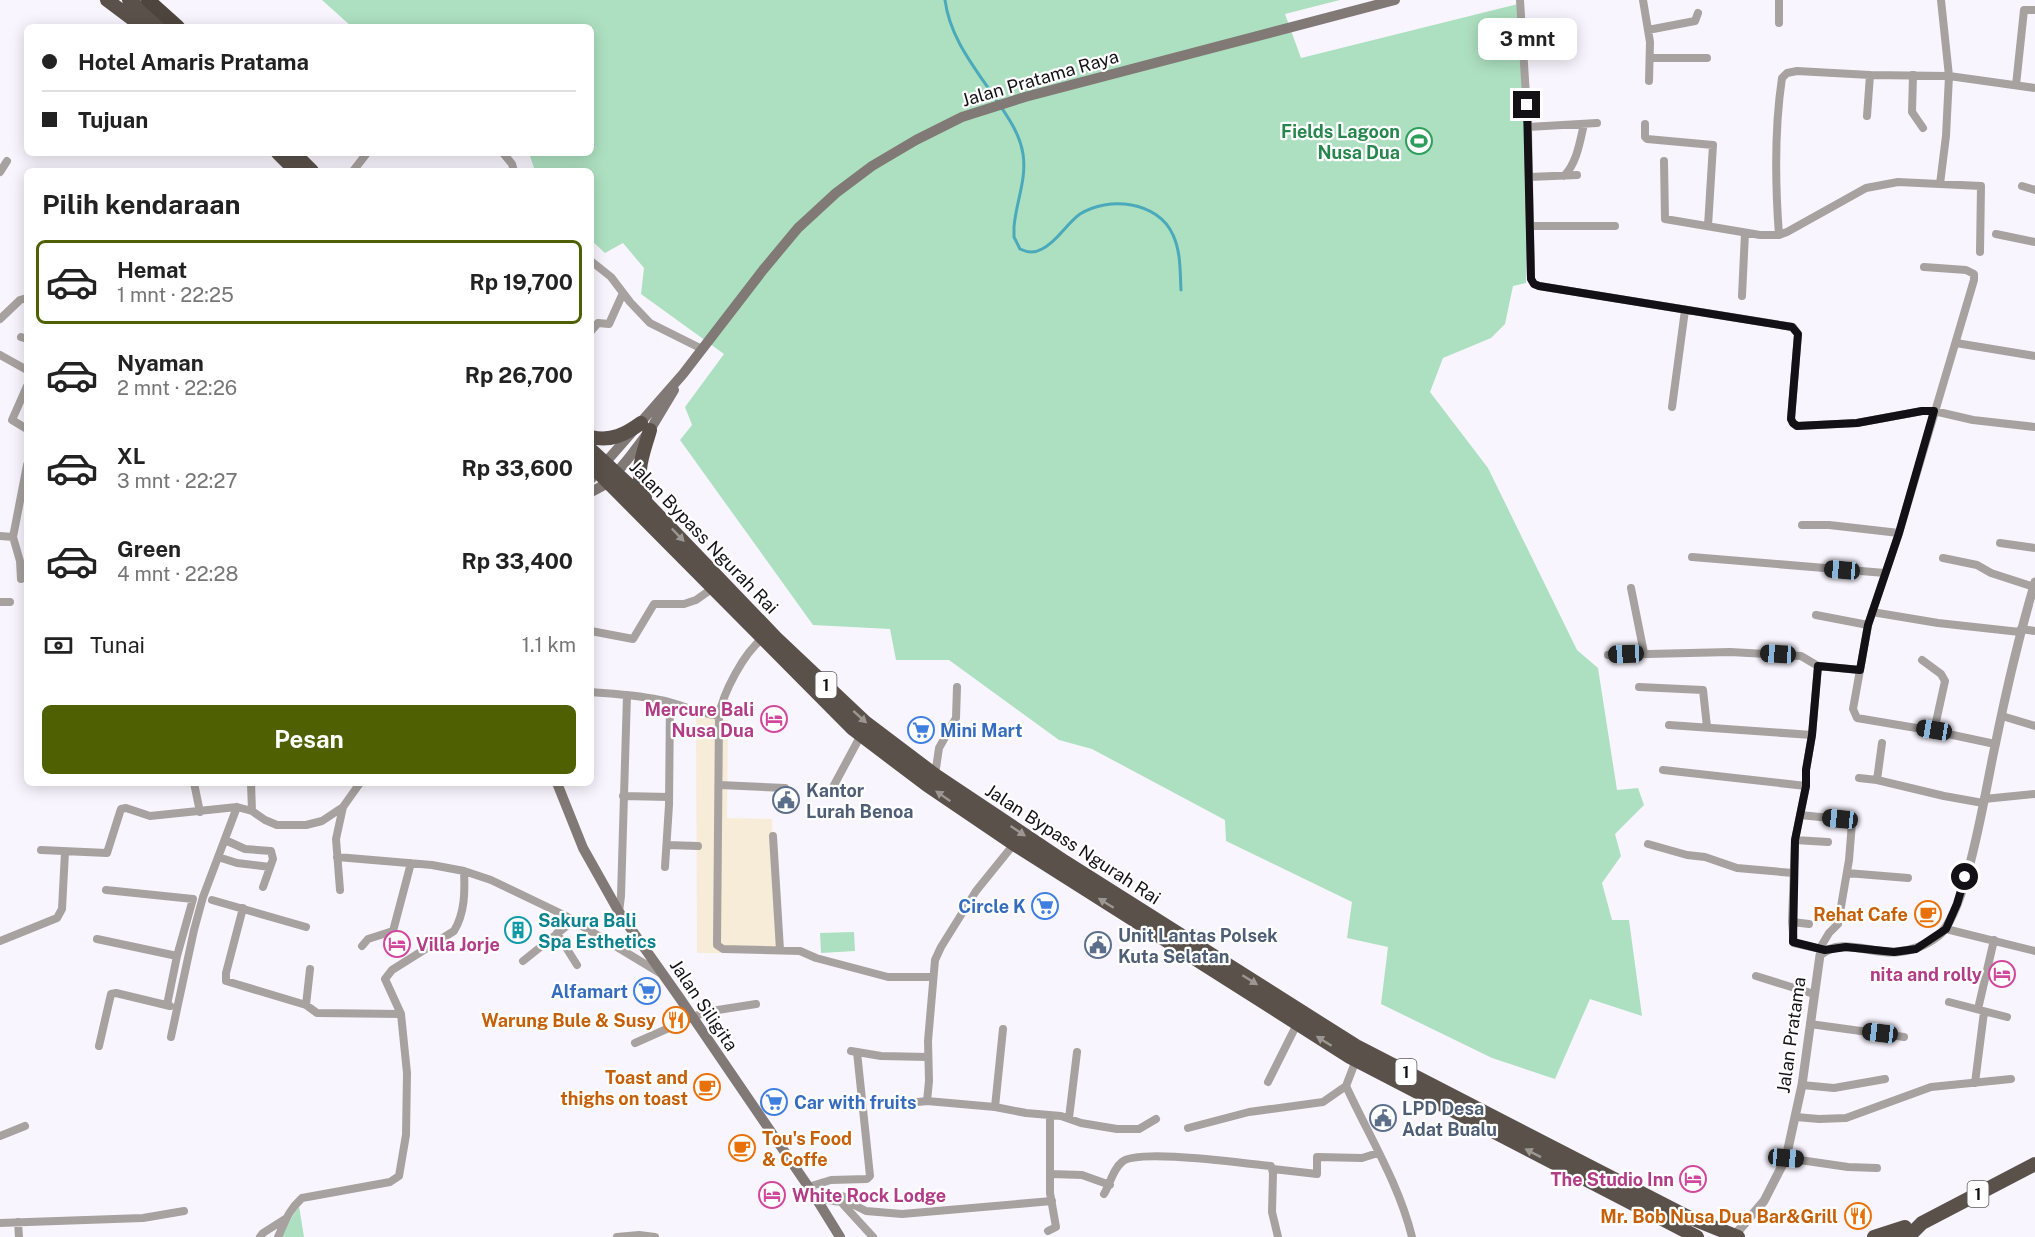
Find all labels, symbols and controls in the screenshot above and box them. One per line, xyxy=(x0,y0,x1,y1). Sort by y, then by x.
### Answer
callout: 3 mnt xyxy=(1478,18,1576,60)
text: 3 mnt xyxy=(1500,27,1555,51)
street label: Jalan Pratama Raya xyxy=(959,46,1121,110)
text: Hotel Amaris Pratama xyxy=(78,49,309,75)
route end xyxy=(1513,91,1540,118)
text: Tujuan xyxy=(78,107,148,133)
place label: Fields Lagoon Nusa Dua xyxy=(1281,121,1400,163)
sports icon: Fields Lagoon Nusa Dua xyxy=(1404,126,1434,156)
text: Pilih kendaraan xyxy=(42,188,241,220)
icon: car xyxy=(45,255,99,309)
text: Hemat xyxy=(117,257,187,283)
text: Rp 19,700 xyxy=(469,269,573,295)
text: 1 mnt · 22:25 xyxy=(117,283,234,307)
icon: car xyxy=(45,348,99,402)
text: Nyaman xyxy=(117,350,204,376)
text: Rp 26,700 xyxy=(465,362,573,388)
text: 2 mnt · 22:26 xyxy=(117,376,237,400)
icon: car xyxy=(45,441,99,495)
text: XL xyxy=(117,443,145,469)
text: Rp 33,600 xyxy=(461,455,573,481)
street label: Jalan Bypass Ngurah Rai xyxy=(625,456,783,618)
text: 3 mnt · 22:27 xyxy=(117,469,238,493)
one-way arrow xyxy=(670,527,684,541)
icon: car xyxy=(45,534,99,588)
text: Green xyxy=(117,536,181,562)
text: Rp 33,400 xyxy=(462,548,573,574)
car xyxy=(1823,559,1861,581)
text: 4 mnt · 22:28 xyxy=(117,562,238,586)
icon: cash xyxy=(42,629,75,662)
text: Tunai xyxy=(90,632,145,658)
text: 1.1 km xyxy=(522,633,576,657)
car xyxy=(1608,644,1644,664)
car xyxy=(1760,644,1796,664)
road number: 1 xyxy=(816,672,836,698)
place label: Mercure Bali Nusa Dua xyxy=(644,699,754,741)
hotel icon: Mercure Bali Nusa Dua xyxy=(759,704,789,734)
button: Pesan xyxy=(42,705,576,774)
one-way arrow xyxy=(852,710,867,723)
supermarket icon: Mini Mart xyxy=(906,715,936,745)
car xyxy=(1915,718,1953,742)
place label: Mini Mart xyxy=(940,720,1022,741)
place label: Kantor Lurah Benoa xyxy=(806,780,913,822)
street label: Jalan Bypass Ngurah Rai xyxy=(982,780,1164,908)
public building icon: Kantor Lurah Benoa xyxy=(771,785,801,815)
one-way arrow xyxy=(936,790,952,802)
car xyxy=(1821,808,1859,830)
one-way arrow xyxy=(1010,825,1026,836)
route start xyxy=(1951,863,1978,890)
supermarket icon: Circle K xyxy=(1030,891,1060,921)
place label: Circle K xyxy=(958,896,1026,917)
one-way arrow xyxy=(1098,898,1114,909)
cafe icon: Rehat Cafe xyxy=(1913,899,1943,929)
place label: Rehat Cafe xyxy=(1813,904,1908,925)
place label: Sakura Bali Spa Esthetics xyxy=(538,910,656,952)
building icon: Sakura Bali Spa Esthetics xyxy=(503,915,533,945)
place label: Unit Lantas Polsek Kuta Selatan xyxy=(1118,925,1278,967)
hotel icon: Villa Jorje xyxy=(382,929,412,959)
public building icon: Unit Lantas Polsek Kuta Selatan xyxy=(1083,930,1113,960)
place label: Villa Jorje xyxy=(416,934,500,955)
street label: Jalan Siligita xyxy=(666,955,742,1055)
hotel icon: nita and rolly xyxy=(1987,959,2017,989)
place label: nita and rolly xyxy=(1870,964,1982,985)
one-way arrow xyxy=(1242,974,1258,985)
supermarket icon: Alfamart xyxy=(632,976,662,1006)
street label: Jalan Pratama xyxy=(1772,976,1810,1094)
place label: Alfamart xyxy=(551,981,628,1002)
restaurant icon: Warung Bule & Susy xyxy=(661,1005,691,1035)
place label: Warung Bule & Susy xyxy=(481,1010,656,1031)
car xyxy=(1861,1022,1899,1044)
one-way arrow xyxy=(1316,1036,1332,1047)
road number: 1 xyxy=(1396,1059,1416,1085)
place label: Toast and thighs on toast xyxy=(560,1067,688,1109)
cafe icon: Toast and thighs on toast xyxy=(692,1072,722,1102)
supermarket icon: Car with fruits xyxy=(759,1087,789,1117)
place label: Car with fruits xyxy=(794,1092,917,1113)
place label: LPD Desa Adat Bualu xyxy=(1402,1098,1497,1140)
public building icon: LPD Desa Adat Bualu xyxy=(1368,1103,1398,1133)
place label: Tou's Food & Coffe xyxy=(762,1128,852,1170)
cafe icon: Tou's Food & Coffe xyxy=(727,1133,757,1163)
car xyxy=(1767,1147,1805,1169)
one-way arrow xyxy=(1524,1148,1541,1158)
hotel icon: The Studio Inn xyxy=(1678,1164,1708,1194)
place label: The Studio Inn xyxy=(1550,1169,1674,1190)
hotel icon: White Rock Lodge xyxy=(757,1180,787,1210)
road number: 1 xyxy=(1968,1181,1988,1207)
place label: White Rock Lodge xyxy=(792,1185,946,1206)
restaurant icon: Mr. Bob Nusa Dua Bar&Grill xyxy=(1843,1201,1873,1231)
place label: Mr. Bob Nusa Dua Bar&Grill xyxy=(1600,1206,1838,1227)

